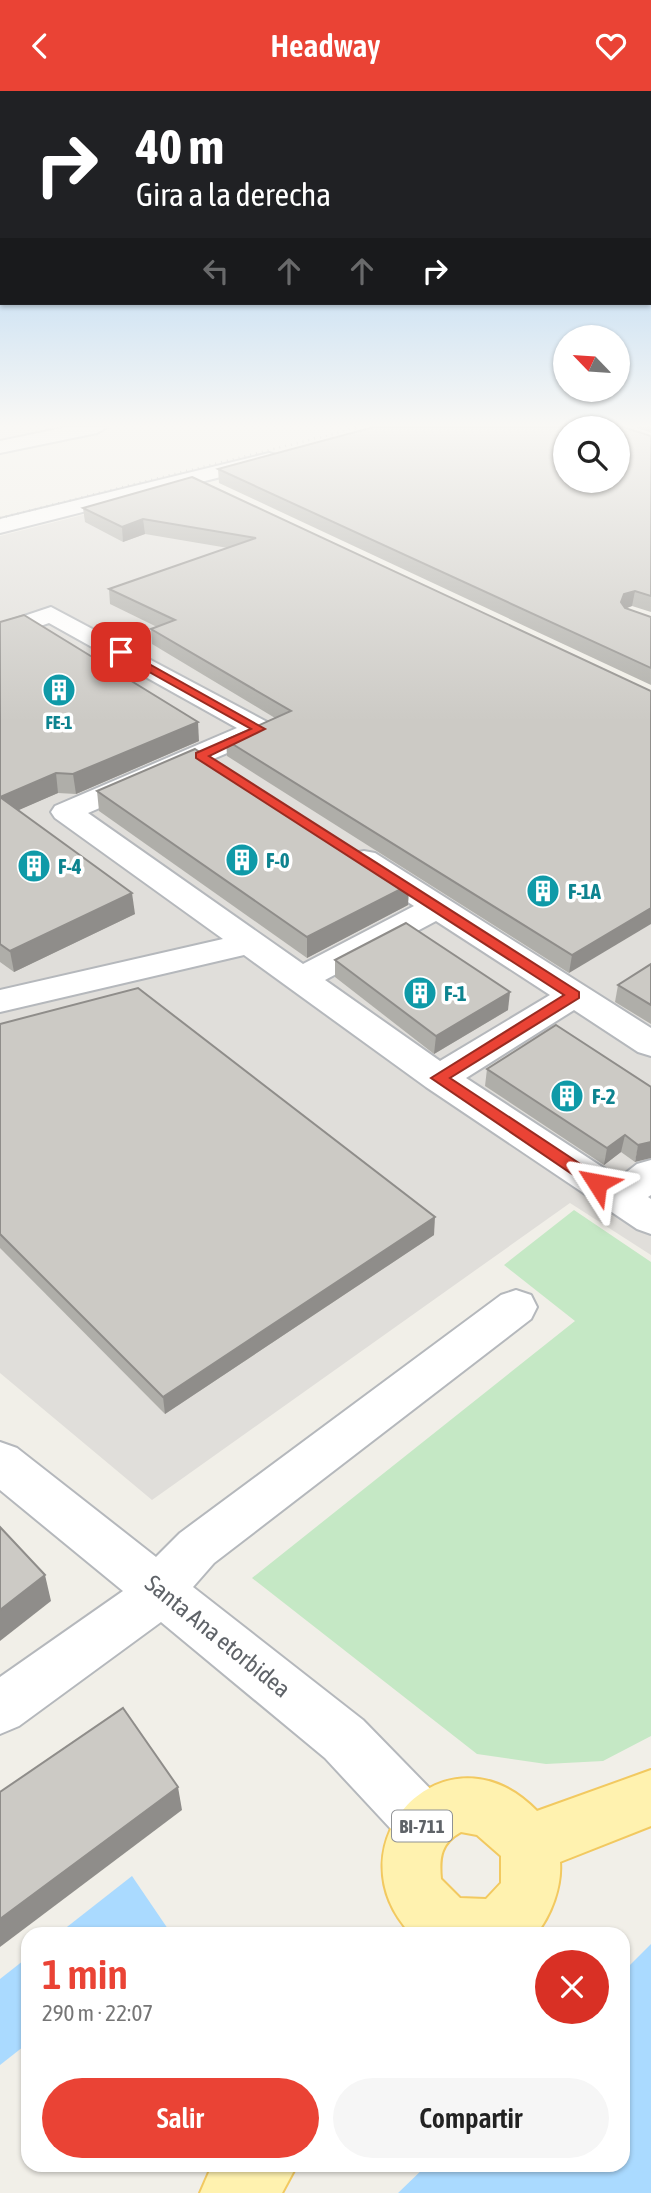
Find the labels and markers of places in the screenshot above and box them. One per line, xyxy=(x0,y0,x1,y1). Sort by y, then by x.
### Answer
pin xyxy=(91,622,151,682)
building icon: FE-1 xyxy=(40,671,78,709)
place label: FE-1 xyxy=(46,712,72,733)
building icon: F-0 xyxy=(223,841,261,879)
building icon: F-4 xyxy=(15,847,53,885)
place label: F-0 xyxy=(266,848,290,872)
place label: F-4 xyxy=(58,854,82,878)
building icon: F-1A xyxy=(524,872,562,910)
place label: F-1A xyxy=(568,879,602,903)
building icon: F-1 xyxy=(401,974,439,1012)
place label: F-1 xyxy=(444,981,467,1005)
building icon: F-2 xyxy=(548,1077,586,1115)
place label: F-2 xyxy=(592,1084,616,1108)

